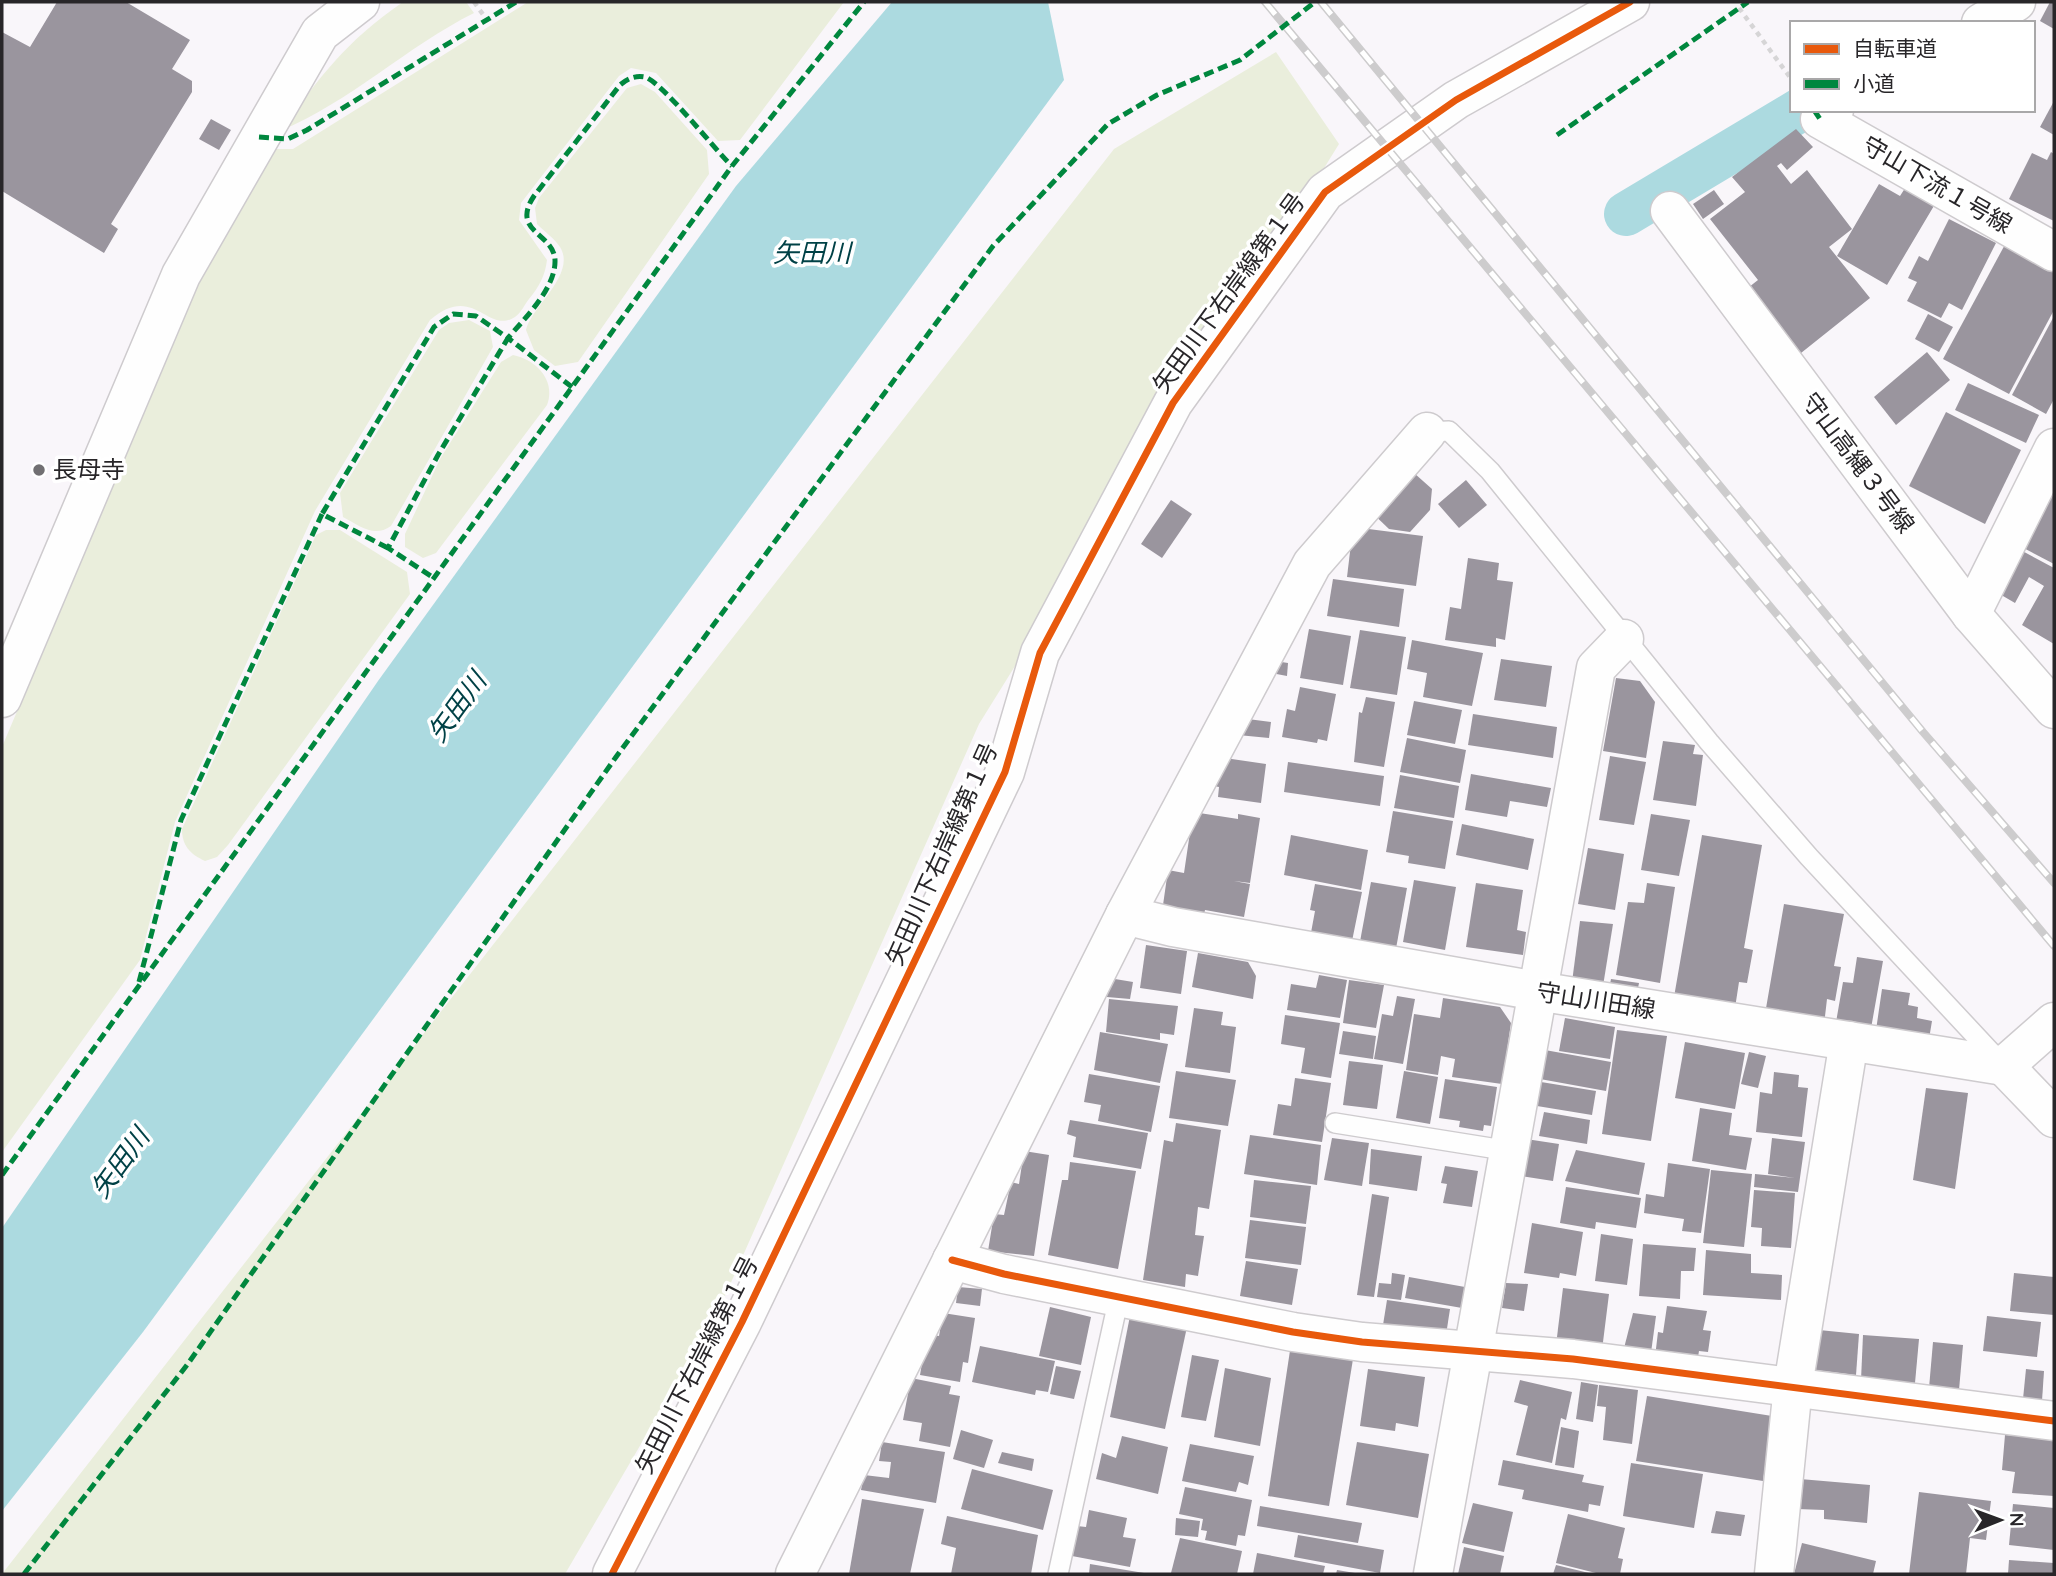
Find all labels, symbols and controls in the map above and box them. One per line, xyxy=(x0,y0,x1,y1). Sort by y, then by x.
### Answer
legend xyxy=(1790,21,2035,112)
text: 自転車道 xyxy=(1853,35,1937,61)
text: 小道 xyxy=(1853,70,1895,96)
street label: 守山下流１号線 xyxy=(1857,129,2018,239)
street label: 矢田川下右岸線第１号 xyxy=(1146,187,1311,398)
water label: 矢田川 xyxy=(773,236,854,269)
street label: 守山高縄３号線 xyxy=(1796,386,1921,539)
place label: 長母寺 xyxy=(53,454,125,484)
marker: 長母寺 xyxy=(31,462,47,478)
water label: 矢田川 xyxy=(420,663,495,748)
street label: 矢田川下右岸線第１号 xyxy=(879,738,1004,969)
street label: 守山川田線 xyxy=(1535,976,1658,1024)
water label: 矢田川 xyxy=(83,1119,158,1204)
street label: 矢田川下右岸線第１号 xyxy=(628,1251,764,1478)
north arrow xyxy=(1965,1485,2035,1555)
text: N xyxy=(2005,1513,2029,1527)

